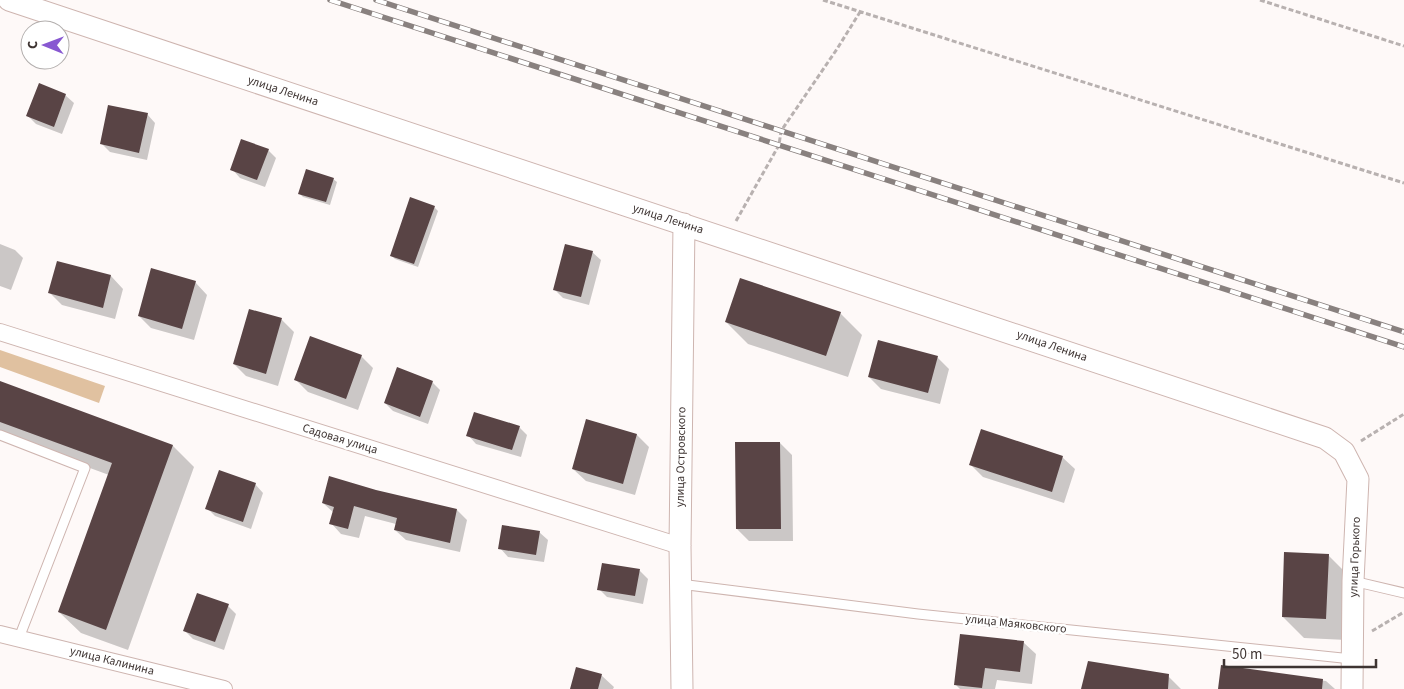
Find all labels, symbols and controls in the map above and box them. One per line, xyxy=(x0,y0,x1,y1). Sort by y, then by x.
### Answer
north arrow xyxy=(20,20,70,70)
text: С xyxy=(23,41,43,49)
street label: улица Ленина xyxy=(245,72,321,110)
street label: улица Ленина xyxy=(630,200,706,238)
street label: улица Ленина xyxy=(1014,326,1090,366)
street label: улица Островского xyxy=(672,407,690,507)
street label: Садовая улица xyxy=(300,419,380,459)
street label: улица Горького xyxy=(1345,516,1365,598)
street label: улица Маяковского xyxy=(964,610,1068,638)
scale bar xyxy=(1224,636,1376,668)
street label: улица Калинина xyxy=(68,642,156,680)
text: 50 m xyxy=(1232,644,1262,665)

